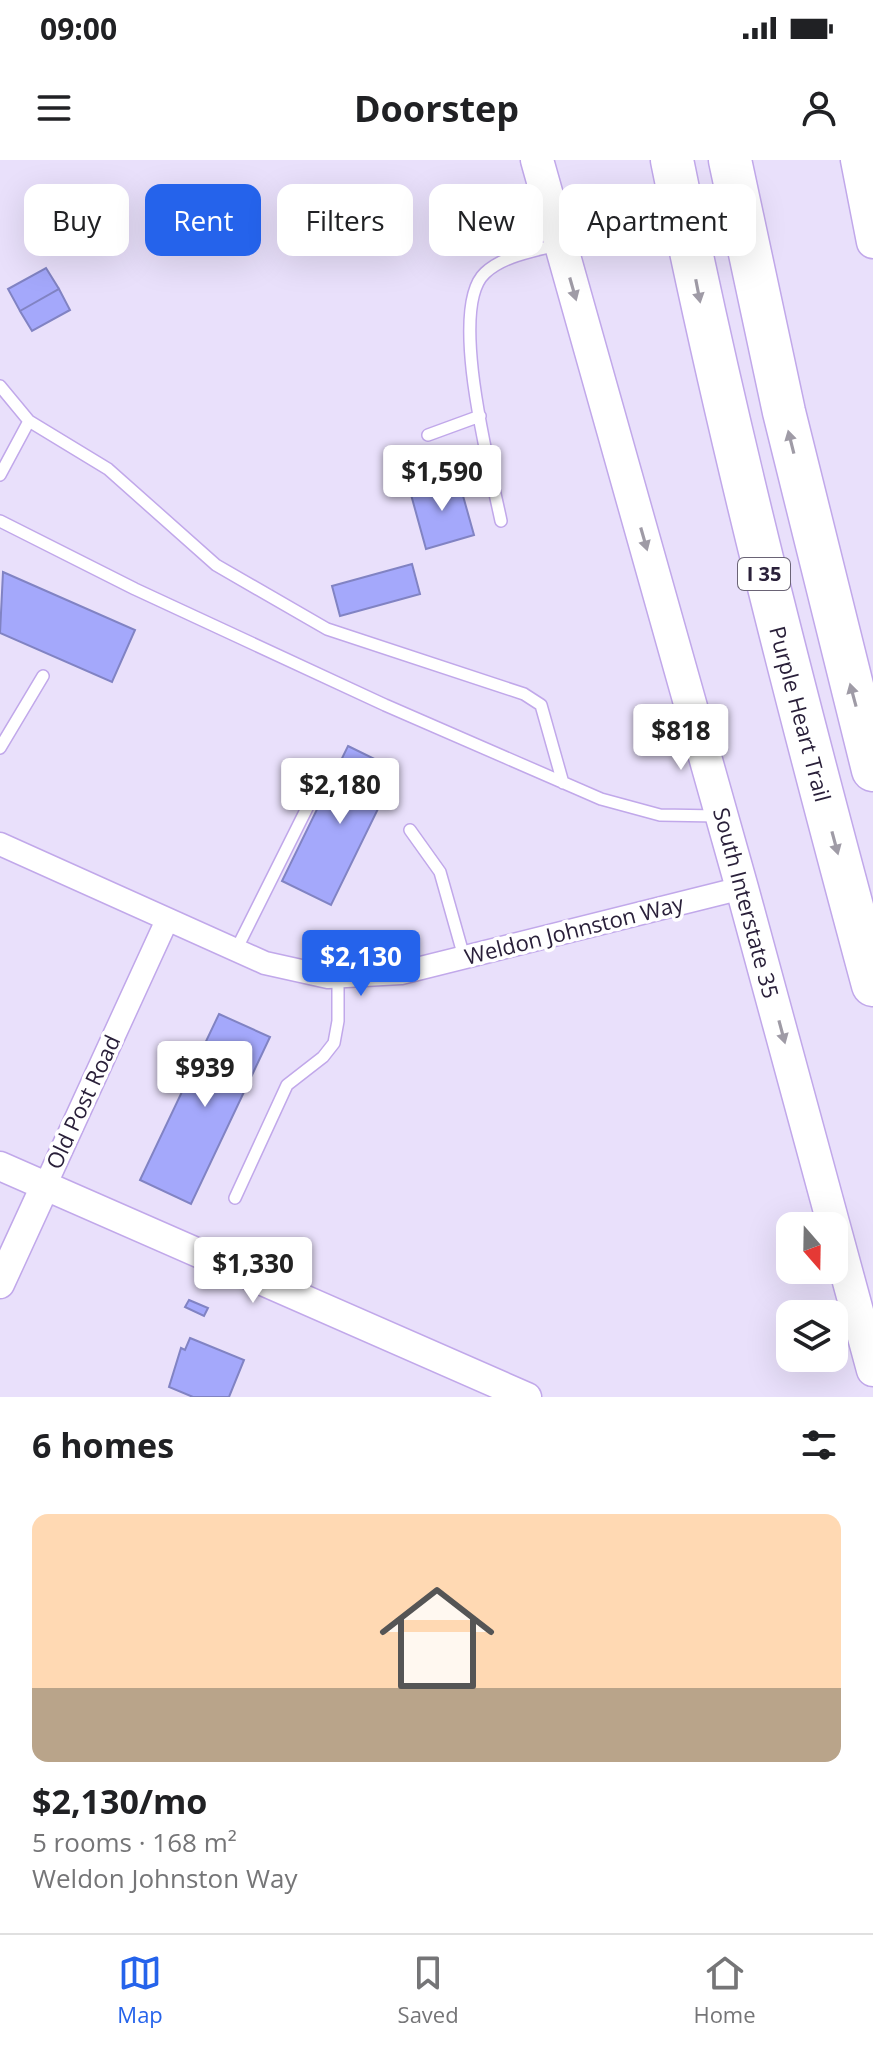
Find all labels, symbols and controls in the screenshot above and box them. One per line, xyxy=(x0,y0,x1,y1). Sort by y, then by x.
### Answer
text: 09:00 xyxy=(40,8,117,49)
text: Doorstep xyxy=(354,84,519,133)
icon: menu xyxy=(32,86,76,130)
icon: person xyxy=(797,86,841,130)
chip: Buy xyxy=(24,184,129,256)
chip: Rent xyxy=(145,184,261,256)
chip: Filters xyxy=(277,184,413,256)
chip: New xyxy=(429,184,543,256)
chip: Apartment xyxy=(559,184,756,256)
one-way arrow xyxy=(568,276,580,301)
one-way arrow xyxy=(693,279,705,304)
one-way arrow xyxy=(784,430,797,455)
pin: $1,590 xyxy=(377,445,507,513)
text: $1,590 xyxy=(401,453,483,489)
one-way arrow xyxy=(638,528,651,552)
road number: I 35 xyxy=(738,558,790,590)
street label: Purple Heart Trail xyxy=(763,623,839,805)
one-way arrow xyxy=(846,682,858,707)
pin: $818 xyxy=(634,704,728,772)
text: $818 xyxy=(651,712,711,748)
pin: $2,180 xyxy=(275,758,405,826)
text: $2,180 xyxy=(299,766,381,802)
street label: South Interstate 35 xyxy=(707,804,787,1001)
one-way arrow xyxy=(829,830,841,855)
street label: Weldon Johnston Way xyxy=(461,887,687,971)
pin: $2,130 xyxy=(296,930,426,998)
text: $2,130 xyxy=(320,938,402,974)
one-way arrow xyxy=(776,1020,788,1045)
street label: Old Post Road xyxy=(38,1030,126,1174)
pin: $939 xyxy=(158,1041,252,1109)
text: $939 xyxy=(175,1049,235,1085)
north arrow xyxy=(776,1212,848,1284)
map controls xyxy=(776,1212,848,1372)
pin: $1,330 xyxy=(188,1237,318,1305)
text: $1,330 xyxy=(212,1245,294,1281)
button: layers xyxy=(776,1300,848,1372)
text: 6 homes xyxy=(32,1422,174,1468)
icon: filters xyxy=(797,1423,841,1467)
icon: home xyxy=(365,1566,509,1710)
text: $2,130/mo xyxy=(32,1778,207,1824)
text: 5 rooms · 168 m² xyxy=(32,1824,237,1860)
text: Weldon Johnston Way xyxy=(32,1860,297,1896)
tab: Map xyxy=(117,1951,163,2029)
tab: Saved xyxy=(398,1951,459,2029)
tab: Home xyxy=(693,1951,756,2029)

